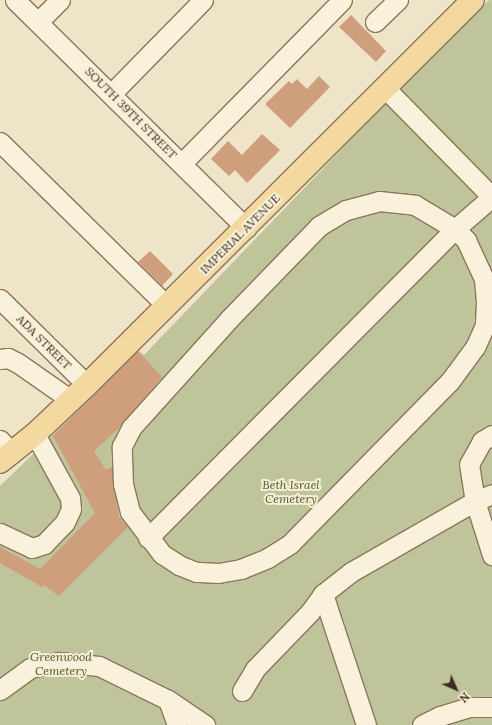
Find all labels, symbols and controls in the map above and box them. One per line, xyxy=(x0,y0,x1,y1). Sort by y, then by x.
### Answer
street label: SOUTH 39TH STREET xyxy=(82,64,180,162)
street label: IMPERIAL AVENUE xyxy=(197,191,283,277)
street label: ADA STREET xyxy=(14,312,74,372)
park label: Beth Israel Cemetery xyxy=(262,478,320,506)
park label: Greenwood Cemetery xyxy=(30,650,92,678)
north arrow xyxy=(436,669,476,709)
text: N xyxy=(457,690,472,705)

